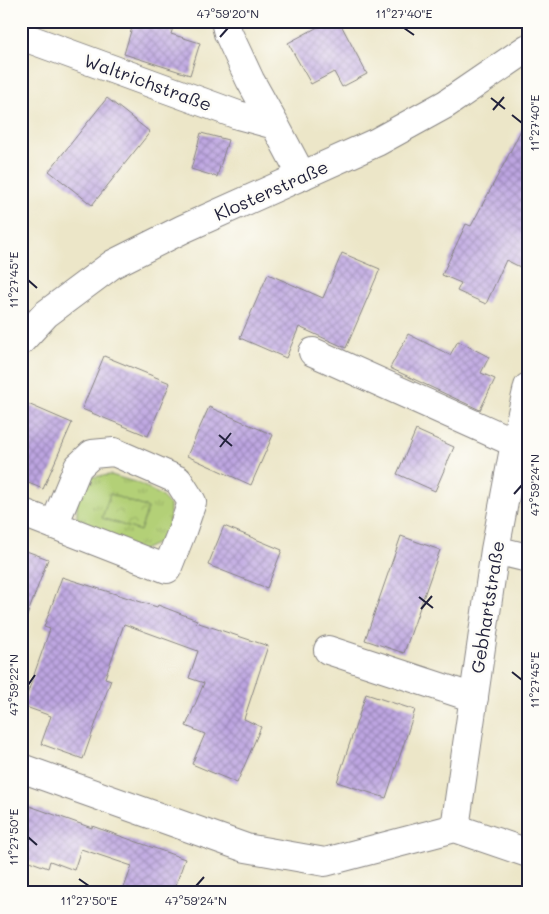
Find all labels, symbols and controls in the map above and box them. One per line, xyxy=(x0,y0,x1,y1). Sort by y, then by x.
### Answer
text: 47°59'20"N xyxy=(197,5,259,21)
text: 11°27'40"E xyxy=(376,5,433,21)
street label: Waltrichstraße xyxy=(81,48,215,116)
text: 11°27'40"E xyxy=(526,94,542,151)
street label: Klosterstraße xyxy=(210,154,332,226)
text: 11°27'45"E xyxy=(5,252,21,308)
text: 47°59'24"N xyxy=(526,454,542,516)
street label: Gebhartstraße xyxy=(465,539,509,675)
text: 11°27'45"E xyxy=(526,652,542,708)
text: 47°59'22"N xyxy=(5,654,21,716)
text: 11°27'50"E xyxy=(5,808,21,865)
text: 11°27'50"E xyxy=(61,892,118,908)
text: 47°59'24"N xyxy=(165,892,227,908)

